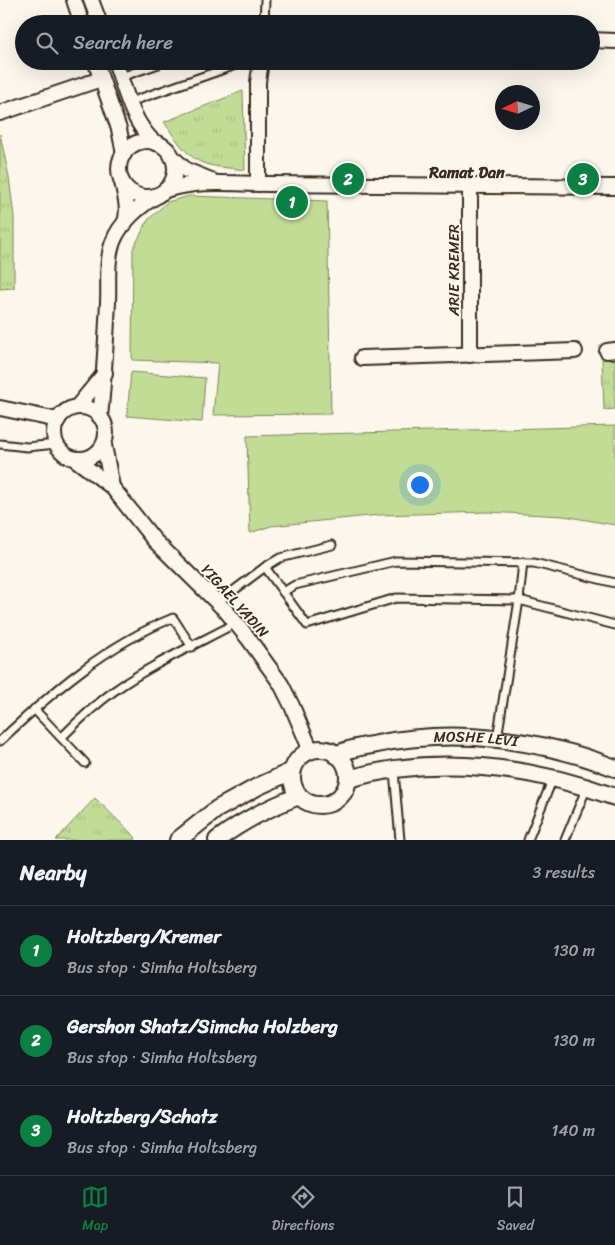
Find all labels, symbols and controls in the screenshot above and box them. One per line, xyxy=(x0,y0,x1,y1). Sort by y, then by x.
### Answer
search box xyxy=(15,15,600,70)
text: Search here xyxy=(73,26,173,59)
icon: search xyxy=(33,29,61,57)
north arrow xyxy=(495,85,540,130)
district label: Ramat Dan xyxy=(428,158,505,187)
pin: 2 xyxy=(332,160,364,198)
pin: 3 xyxy=(567,160,599,198)
pin: 1 xyxy=(276,183,308,221)
street label: ARIE KREMER xyxy=(441,224,467,317)
your location xyxy=(407,472,433,498)
street label: YIGAEL YADIN xyxy=(194,558,276,644)
street label: MOSHE LEVI xyxy=(433,724,521,755)
text: Nearby xyxy=(20,854,86,892)
text: 3 results xyxy=(532,858,595,887)
text: Holtzberg/Kremer xyxy=(67,920,221,953)
text: 1 xyxy=(33,936,39,965)
text: 130 m xyxy=(553,936,595,965)
text: Bus stop · Simha Holtsberg xyxy=(67,953,257,982)
text: Gershon Shatz/Simcha Holzberg xyxy=(67,1010,338,1043)
text: 2 xyxy=(31,1026,41,1055)
text: 130 m xyxy=(553,1026,595,1055)
text: Bus stop · Simha Holtsberg xyxy=(67,1043,257,1072)
text: Holtzberg/Schatz xyxy=(67,1100,217,1133)
text: 3 xyxy=(32,1116,40,1145)
text: 140 m xyxy=(552,1116,595,1145)
text: Bus stop · Simha Holtsberg xyxy=(67,1133,257,1162)
tab: Map xyxy=(81,1183,109,1238)
tab: Directions xyxy=(272,1183,334,1238)
tab: Saved xyxy=(497,1183,534,1238)

